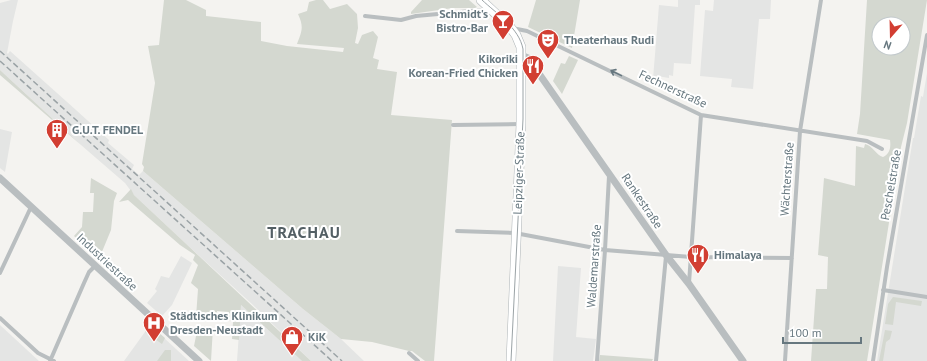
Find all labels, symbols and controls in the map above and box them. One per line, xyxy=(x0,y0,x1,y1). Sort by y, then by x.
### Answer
place label: Schmidt's Bistro-Bar xyxy=(436,6,489,35)
bar icon: Schmidt's Bistro-Bar xyxy=(490,8,516,41)
north arrow xyxy=(871,16,911,56)
theatre icon: Theaterhaus Rudi xyxy=(535,27,561,60)
place label: Theaterhaus Rudi xyxy=(564,32,654,47)
text: N xyxy=(882,38,893,53)
place label: Kikoriki Korean-Fried Chicken xyxy=(409,51,518,80)
restaurant icon: Kikoriki Korean-Fried Chicken xyxy=(520,53,546,86)
street label: Fechnerstraße xyxy=(637,66,710,111)
one-way arrow xyxy=(610,69,622,77)
building icon: G.U.T. FENDEL xyxy=(44,117,70,150)
place label: G.U.T. FENDEL xyxy=(72,122,144,137)
street label: Leipziger Straße xyxy=(510,131,527,215)
street label: Wächterstraße xyxy=(776,142,797,216)
street label: Peschelstraße xyxy=(877,148,904,221)
street label: Rankestraße xyxy=(618,170,666,231)
district label: TRACHAU xyxy=(267,222,341,242)
street label: Waldemarstraße xyxy=(583,224,604,308)
street label: Industriestraße xyxy=(74,230,141,294)
restaurant icon: Himalaya xyxy=(685,242,711,275)
place label: Himalaya xyxy=(714,247,762,262)
place label: Städtisches Klinikum Dresden-Neustadt xyxy=(170,308,278,337)
hospital icon: Städtisches Klinikum Dresden-Neustadt xyxy=(141,310,167,343)
scale bar xyxy=(783,319,861,345)
shop icon: KiK xyxy=(279,324,305,357)
text: 100 m xyxy=(789,325,822,340)
place label: KiK xyxy=(308,329,327,344)

